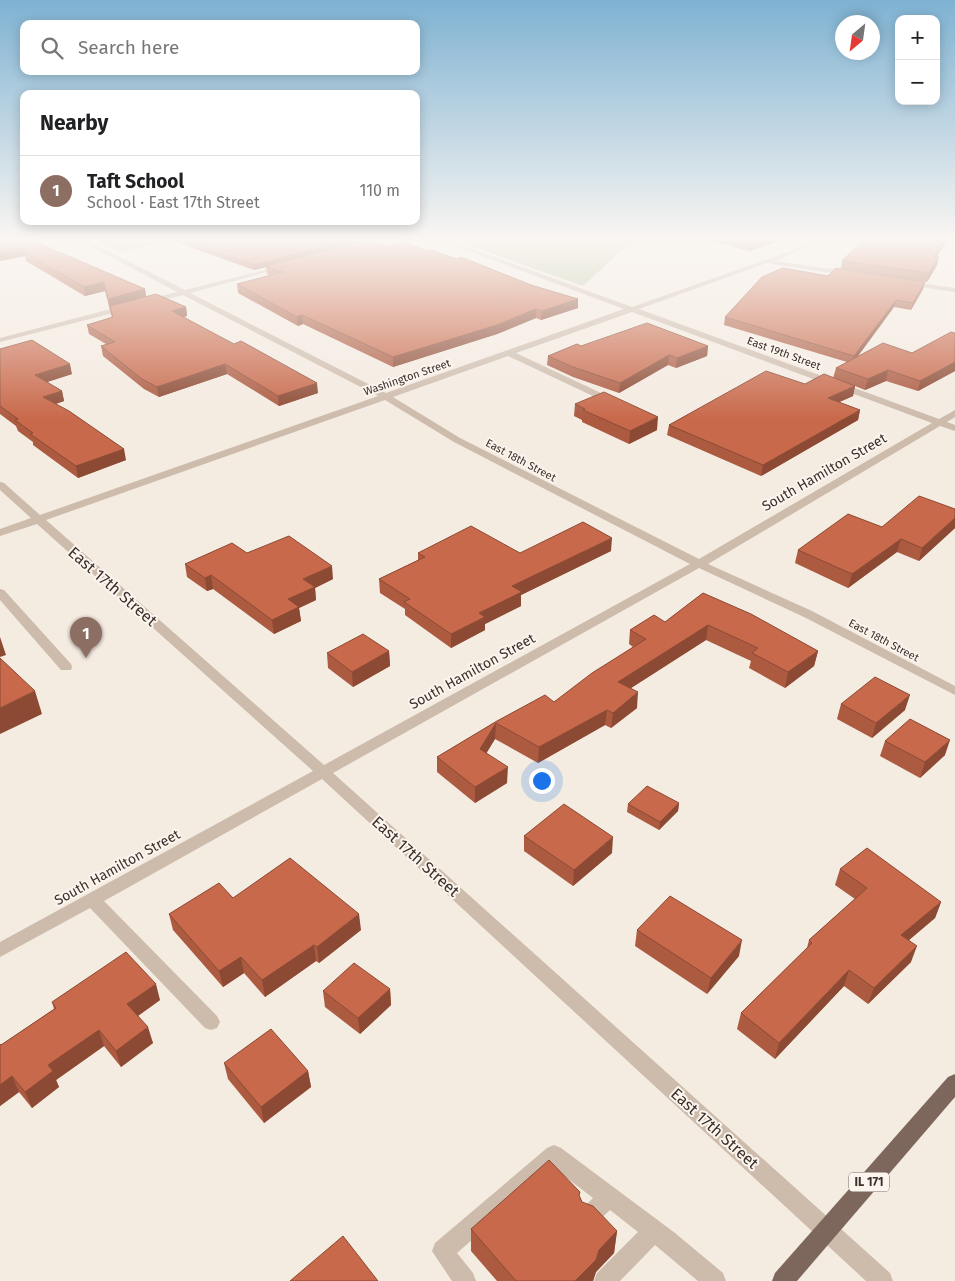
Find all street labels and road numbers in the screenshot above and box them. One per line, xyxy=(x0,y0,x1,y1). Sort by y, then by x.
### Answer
street label: East 19th Street xyxy=(745,334,822,373)
street label: Washington Street xyxy=(362,357,452,398)
street label: South Hamilton Street xyxy=(759,429,890,515)
street label: East 18th Street xyxy=(483,436,558,484)
street label: East 17th Street xyxy=(64,543,161,630)
street label: East 18th Street xyxy=(846,616,921,664)
street label: South Hamilton Street xyxy=(406,629,539,713)
street label: East 17th Street xyxy=(368,812,464,901)
street label: South Hamilton Street xyxy=(51,825,184,909)
street label: East 17th Street xyxy=(667,1084,763,1173)
road number: IL 171 xyxy=(849,1172,889,1192)

